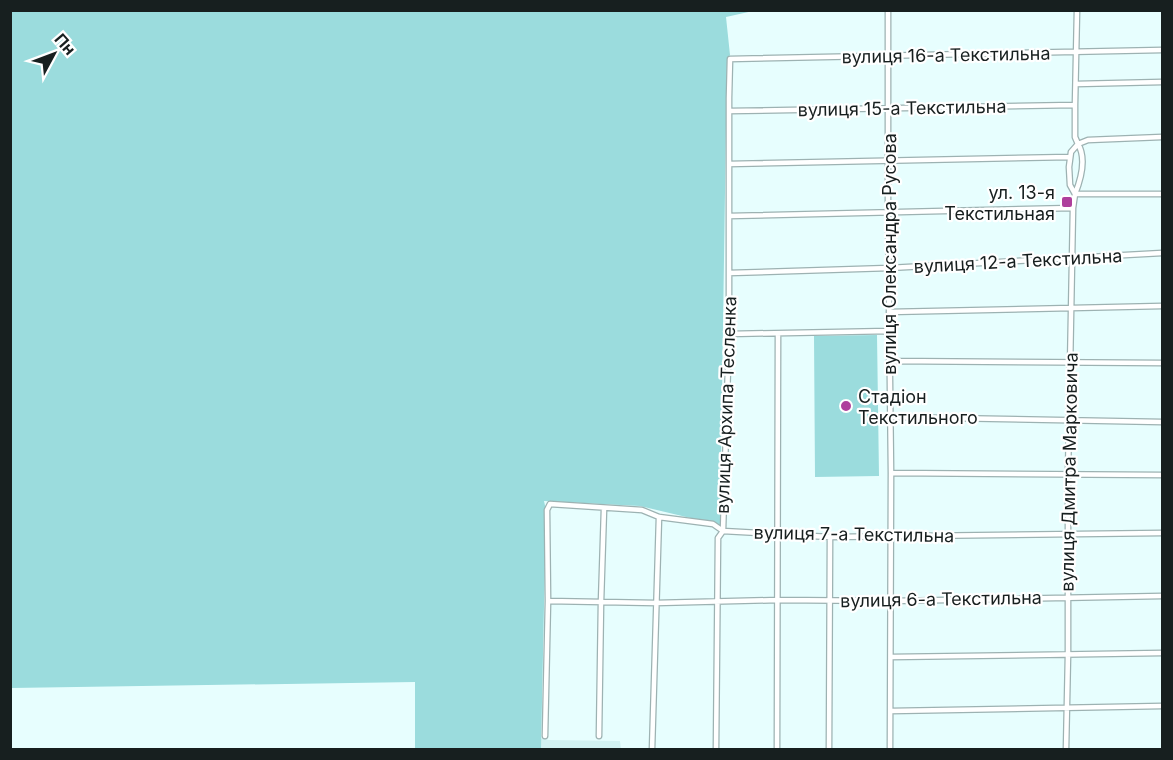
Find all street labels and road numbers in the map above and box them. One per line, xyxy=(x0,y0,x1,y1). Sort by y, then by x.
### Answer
street label: вулиця 16-а Текстильна xyxy=(841,43,1051,67)
street label: вулиця 15-а Текстильна xyxy=(797,96,1007,120)
street label: вулиця Олександра Русова xyxy=(879,133,900,375)
street label: вулиця 12-а Текстильна xyxy=(913,245,1123,277)
street label: вулиця Архипа Тесленка xyxy=(712,296,740,514)
street label: вулиця Дмитра Марковича xyxy=(1056,352,1082,592)
street label: вулиця 7-а Текстильна xyxy=(753,522,955,546)
street label: вулиця 6-а Текстильна xyxy=(840,587,1042,611)

